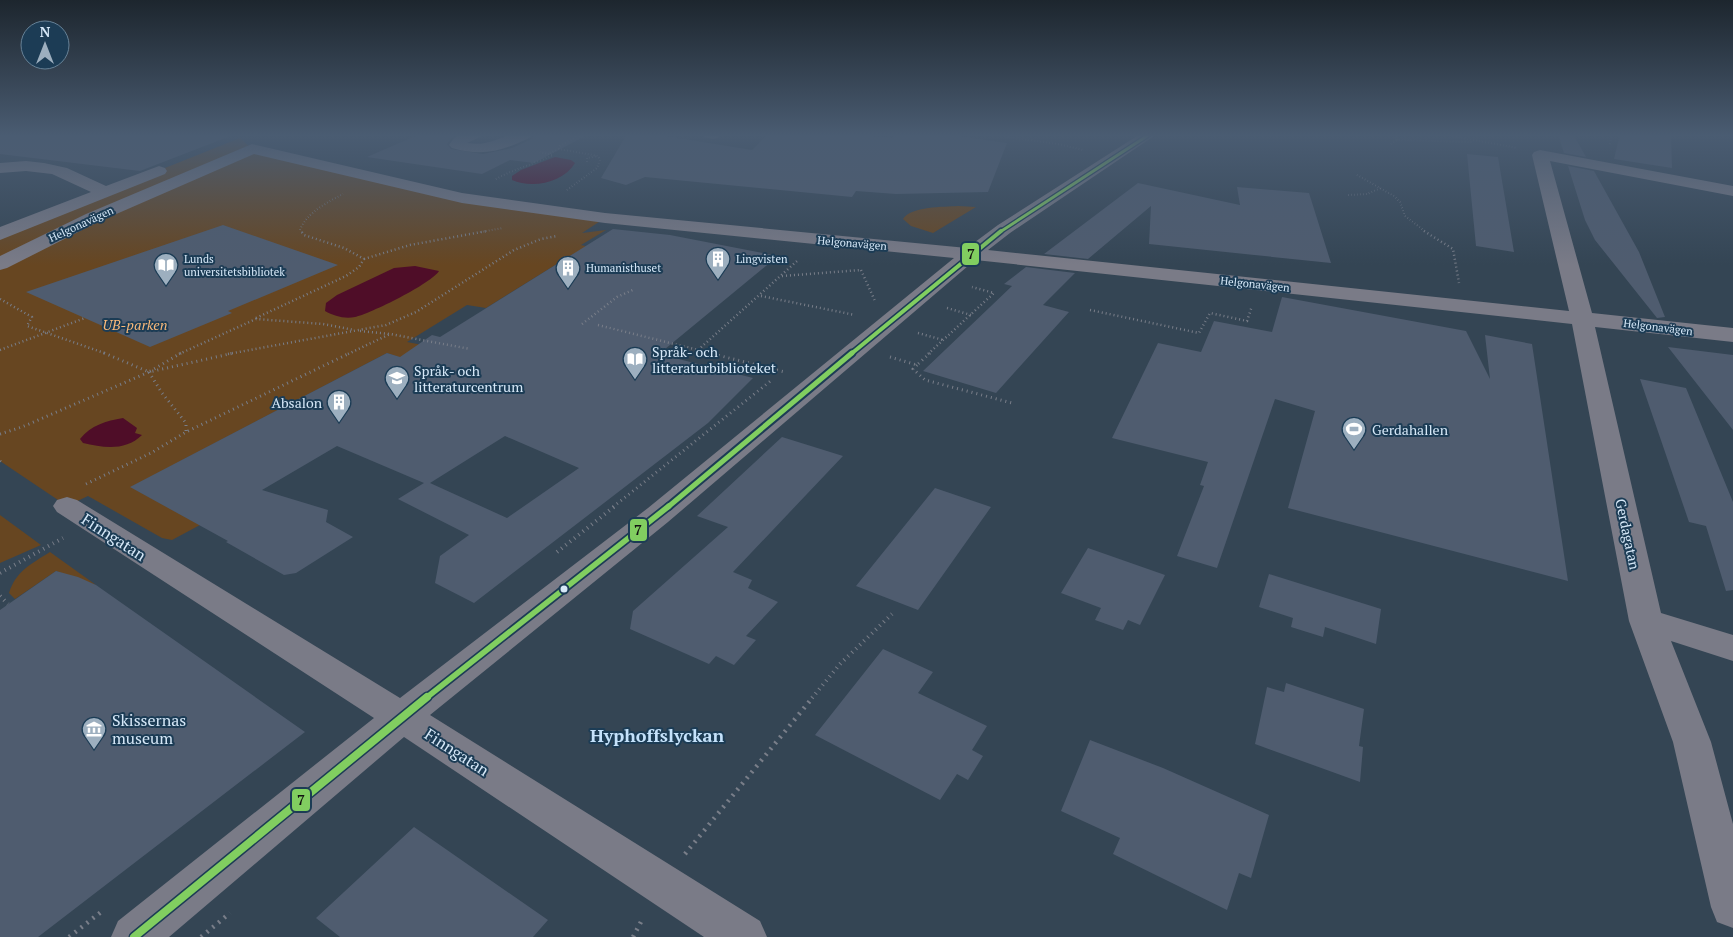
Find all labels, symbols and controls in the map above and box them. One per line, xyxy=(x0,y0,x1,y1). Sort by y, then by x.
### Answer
north arrow xyxy=(20,20,70,70)
text: N xyxy=(40,22,51,41)
street label: Helgonavägen xyxy=(46,203,116,245)
street label: Helgonavägen xyxy=(817,233,888,253)
line badge: 7 xyxy=(961,242,980,266)
text: 7 xyxy=(967,244,975,263)
building icon: Lingvisten xyxy=(705,246,731,280)
library icon: Lunds universitetsbibliotek xyxy=(153,252,179,286)
place label: Lunds universitetsbibliotek xyxy=(184,252,285,279)
place label: Lingvisten xyxy=(736,252,788,266)
building icon: Humanisthuset xyxy=(555,255,581,289)
place label: Humanisthuset xyxy=(586,261,661,275)
street label: Helgonavägen xyxy=(1220,273,1291,295)
park label: UB-parken xyxy=(103,315,167,334)
street label: Helgonavägen xyxy=(1623,316,1694,338)
place label: Språk- och litteraturbiblioteket xyxy=(652,342,777,377)
library icon: Språk- och litteraturbiblioteket xyxy=(622,346,648,380)
place label: Språk- och litteraturcentrum xyxy=(414,361,523,396)
school or university icon: Språk- och litteraturcentrum xyxy=(384,365,410,399)
building icon: Absalon xyxy=(326,389,352,423)
place label: Absalon xyxy=(271,393,323,412)
sports icon: Gerdahallen xyxy=(1341,416,1367,450)
place label: Gerdahallen xyxy=(1372,420,1449,439)
street label: Gerdagatan xyxy=(1611,497,1645,572)
street label: Finngatan xyxy=(78,508,151,566)
line badge: 7 xyxy=(629,518,648,542)
text: 7 xyxy=(634,520,642,539)
unlabelled marker xyxy=(559,584,569,594)
place label: Skissernas museum xyxy=(112,709,186,749)
museum icon: Skissernas museum xyxy=(81,716,107,750)
street label: Finngatan xyxy=(421,723,494,781)
district label: Hyphoffslyckan xyxy=(590,723,724,747)
line badge: 7 xyxy=(291,788,311,812)
text: 7 xyxy=(297,790,305,809)

